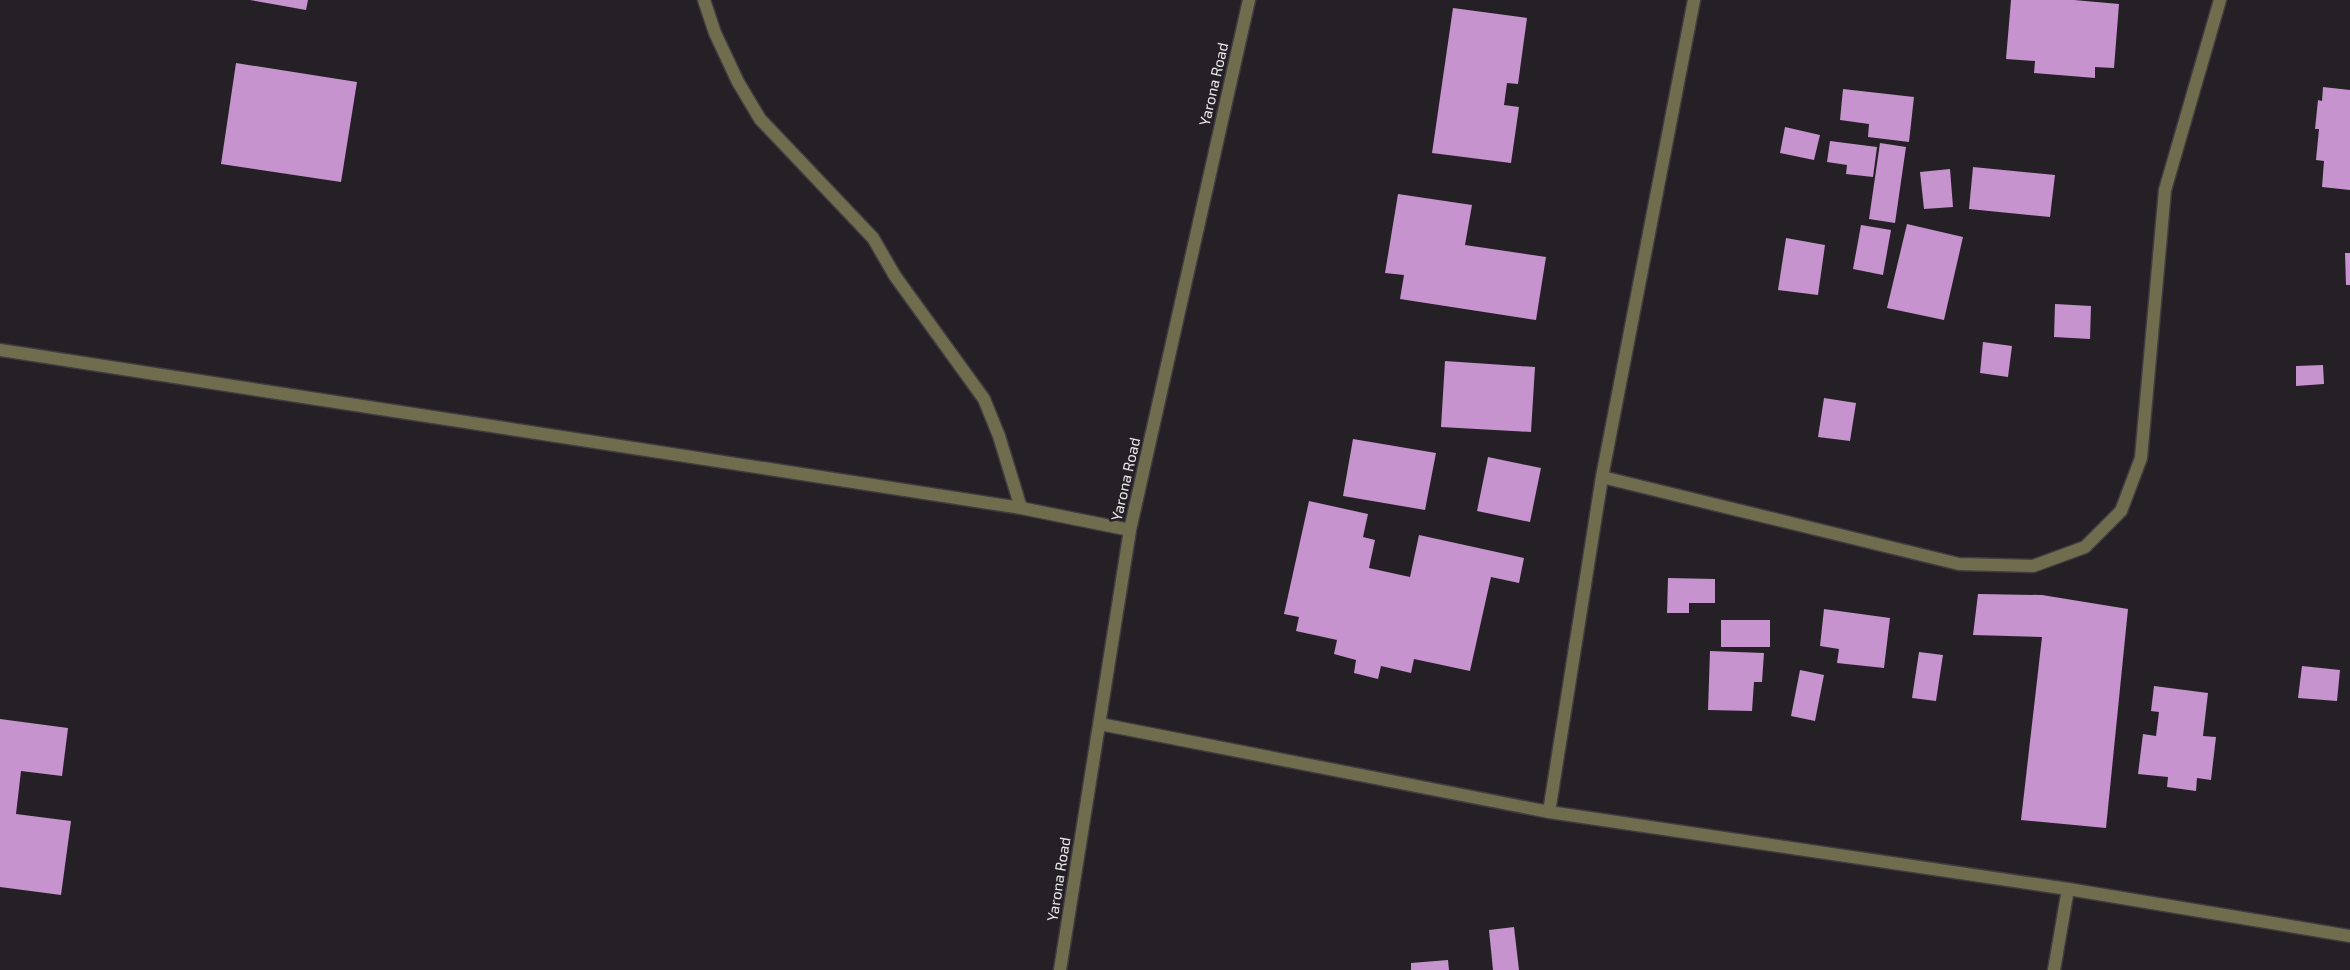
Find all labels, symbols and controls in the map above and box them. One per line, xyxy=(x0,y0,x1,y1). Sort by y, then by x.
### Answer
street label: Yarona Road xyxy=(1195,41,1231,127)
street label: Yarona Road xyxy=(1107,436,1143,522)
street label: Yarona Road xyxy=(1042,836,1074,922)

